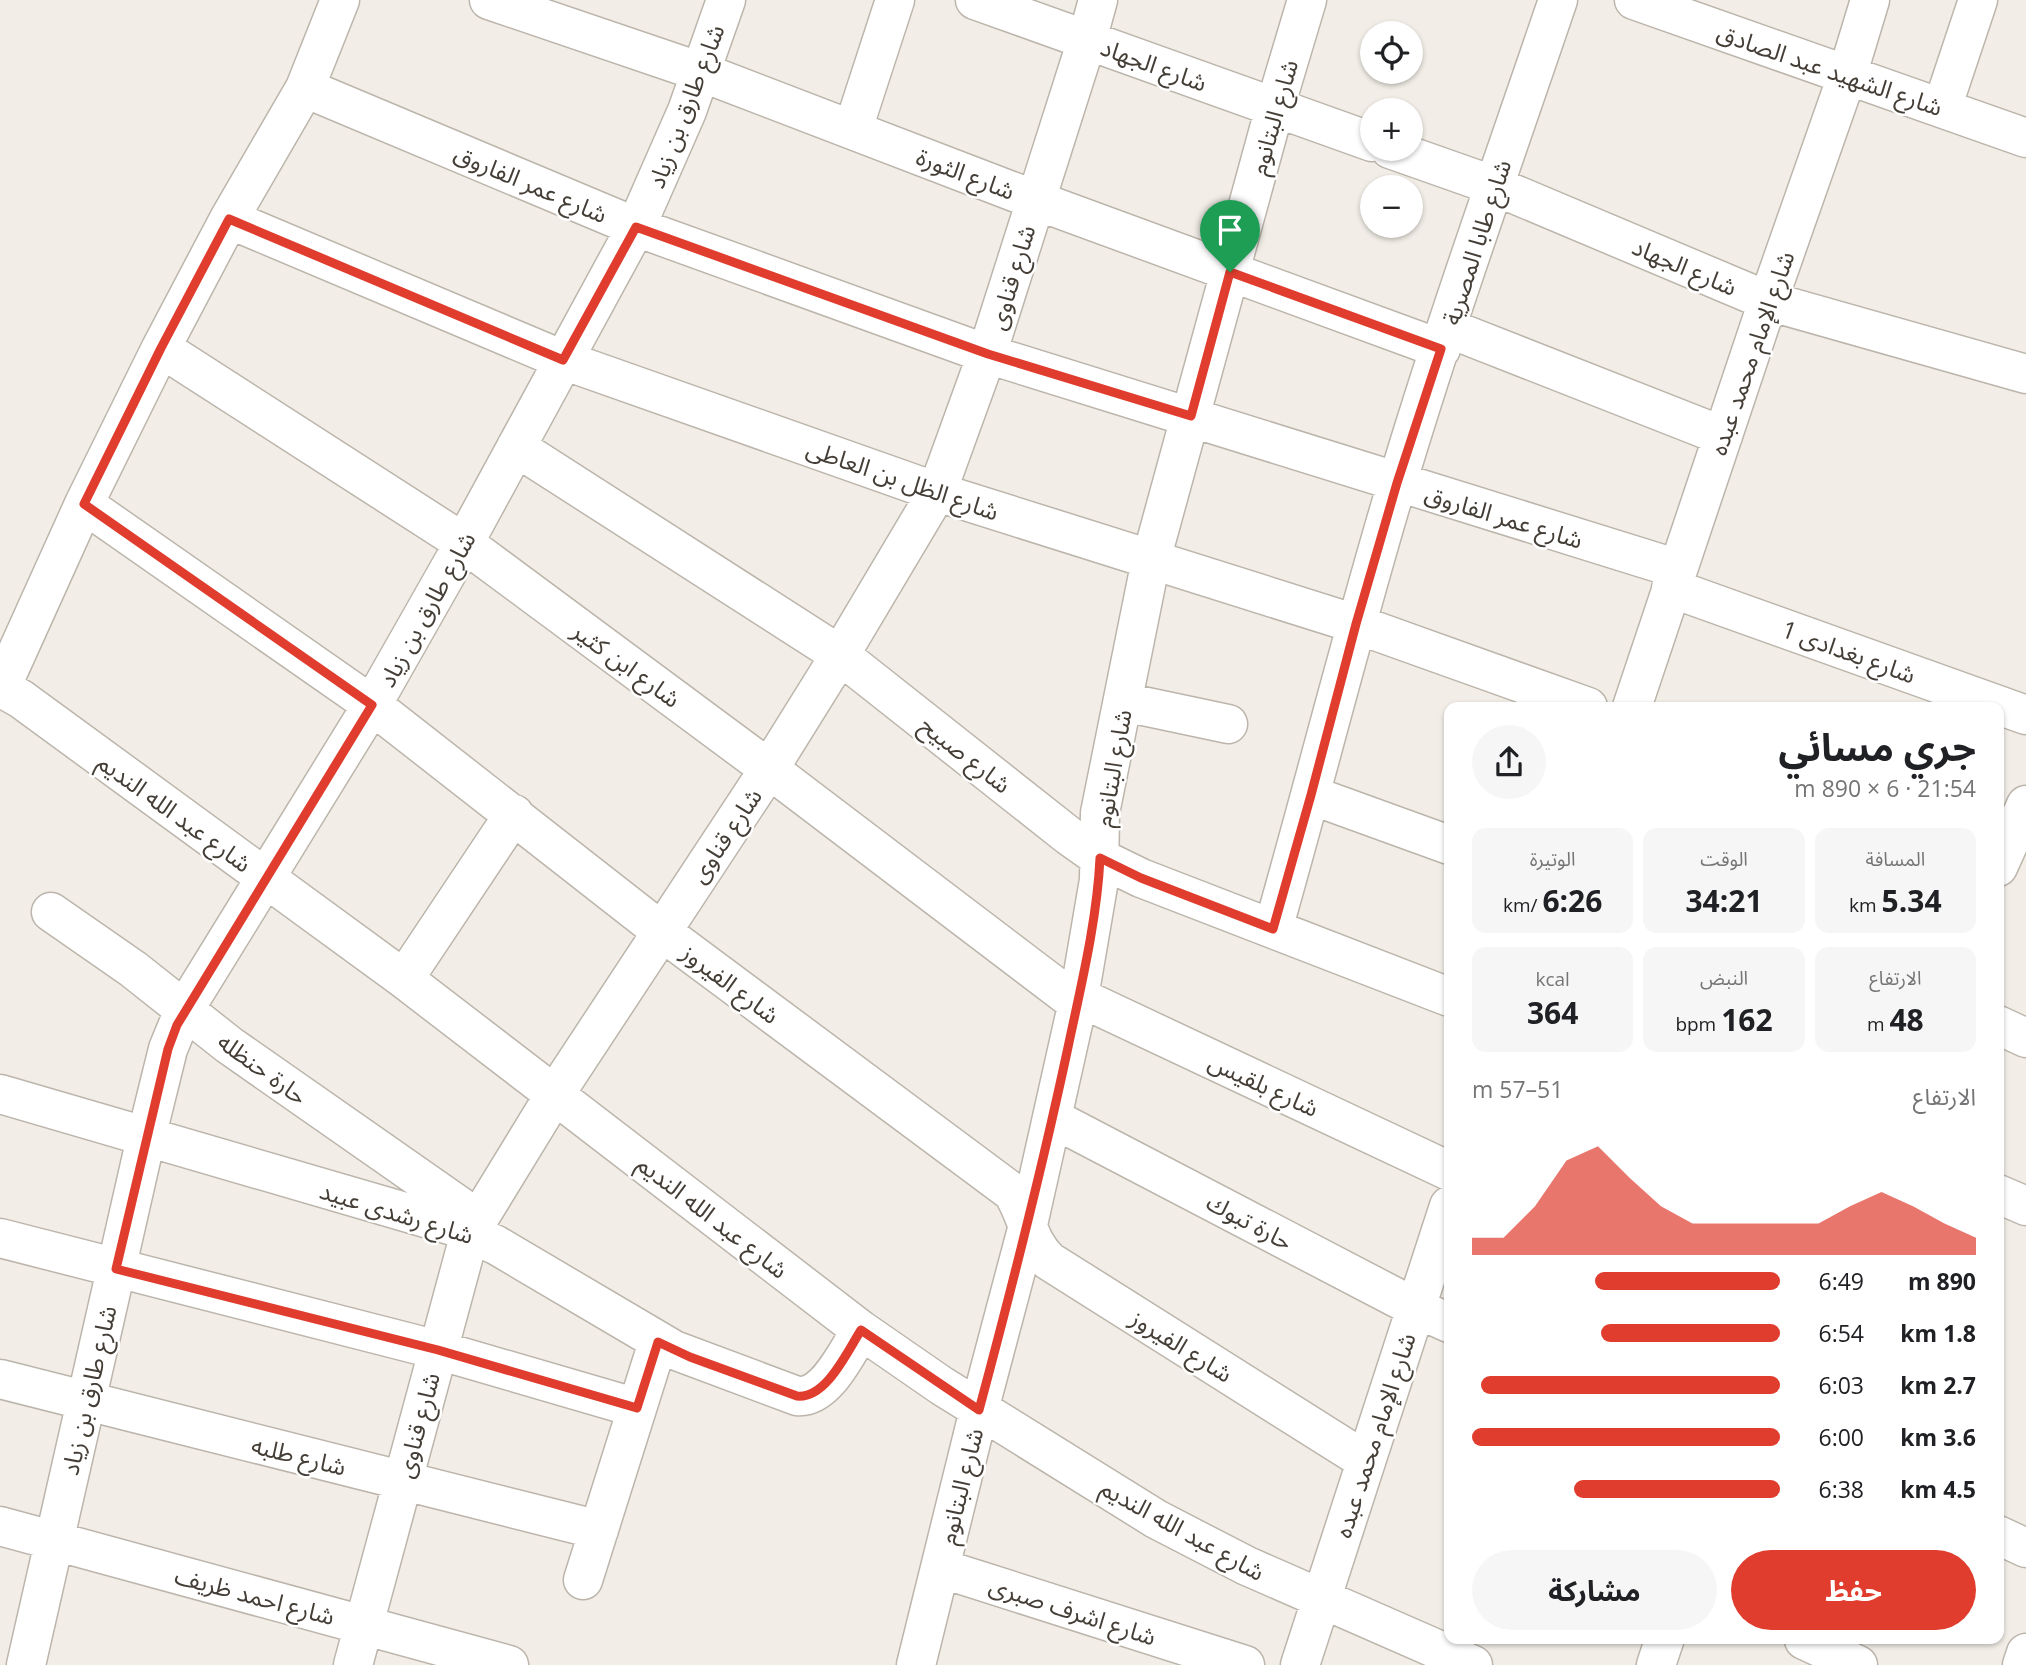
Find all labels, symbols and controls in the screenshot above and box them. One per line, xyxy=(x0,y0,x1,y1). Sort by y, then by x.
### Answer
street label: شارع الشهيد عبد الصادق xyxy=(1712,15,1947,125)
street label: شارع طارق بن زياد xyxy=(639,19,733,193)
map controls xyxy=(1360,21,1423,238)
button: locate xyxy=(1360,21,1423,84)
street label: شارع الجهاد xyxy=(1096,30,1212,100)
street label: شارع البتانوم xyxy=(1241,55,1308,179)
button: + xyxy=(1360,98,1423,161)
street label: شارع عمر الفاروق xyxy=(448,136,613,232)
street label: شارع الثورة xyxy=(911,139,1020,209)
street label: شارع طابا المصرية xyxy=(1434,155,1520,330)
button: − xyxy=(1360,175,1423,238)
pin xyxy=(1200,200,1260,272)
icon: arrive xyxy=(1211,211,1249,249)
street label: شارع قناوى xyxy=(979,221,1044,334)
street label: شارع الجهاد xyxy=(1627,229,1742,305)
street label: شارع الإمام محمد عبده xyxy=(1701,247,1804,460)
street label: شارع الظل بن العاطى xyxy=(802,431,1004,529)
street label: شارع عمر الفاروق xyxy=(1420,476,1587,558)
street label: شارع طارق بن زياد xyxy=(370,525,484,694)
street label: شارع بغدادى 1 xyxy=(1777,612,1920,692)
street label: شارع ابن كثير xyxy=(564,613,688,716)
street label: شارع البتانوم xyxy=(1085,707,1141,830)
street label: شارع صبيح xyxy=(912,708,1018,802)
text: جري مسائي xyxy=(1779,720,1976,772)
button: share xyxy=(1472,725,1546,799)
street label: شارع عبد الله النديم xyxy=(90,745,259,881)
text: 21:54 · 6 × 890 m xyxy=(1794,772,1976,804)
street label: شارع قناوى xyxy=(681,781,771,890)
text: الوتيرة xyxy=(1530,846,1576,872)
text: الوقت xyxy=(1700,846,1748,872)
text: المسافة xyxy=(1865,846,1925,872)
text: 6:26 xyxy=(1542,880,1602,921)
text: 34:21 xyxy=(1685,880,1763,921)
text: 5.34 xyxy=(1882,880,1942,921)
text: /km xyxy=(1503,892,1542,918)
text: km xyxy=(1849,892,1882,918)
street label: شارع الفيروز xyxy=(673,935,787,1032)
text: النبض xyxy=(1700,965,1748,991)
text: الارتفاع xyxy=(1869,965,1921,991)
text: kcal xyxy=(1535,966,1570,992)
text: 364 xyxy=(1527,992,1578,1033)
text: 162 xyxy=(1721,999,1773,1040)
text: 48 xyxy=(1889,999,1924,1040)
text: bpm xyxy=(1675,1011,1721,1037)
text: m xyxy=(1867,1011,1889,1037)
street label: حارة حنظله xyxy=(212,1024,314,1112)
street label: شارع بلقيس xyxy=(1203,1044,1324,1126)
text: 51–57 m xyxy=(1472,1073,1563,1105)
text: الارتفاع xyxy=(1913,1080,1976,1112)
street label: شارع عبد الله النديم xyxy=(630,1147,795,1287)
street label: شارع رشدى عبيد xyxy=(315,1173,478,1253)
street label: حارة تبوك xyxy=(1201,1185,1299,1257)
text: 6:49 xyxy=(1819,1265,1864,1297)
text: 890 m xyxy=(1908,1265,1976,1297)
street label: شارع الفيروز xyxy=(1123,1300,1239,1391)
street label: شارع طارق بن زياد xyxy=(52,1302,125,1478)
text: 6:54 xyxy=(1819,1317,1864,1349)
text: 1.8 km xyxy=(1900,1317,1976,1349)
street label: شارع الإمام محمد عبده xyxy=(1325,1328,1426,1543)
street label: شارع قناوى xyxy=(387,1369,449,1482)
text: 6:03 xyxy=(1819,1369,1864,1401)
text: 2.7 km xyxy=(1900,1369,1976,1401)
text: 6:00 xyxy=(1819,1421,1864,1453)
text: 3.6 km xyxy=(1900,1421,1976,1453)
street label: شارع البتانوم xyxy=(930,1425,993,1548)
street label: شارع طلبه xyxy=(248,1427,350,1485)
street label: شارع عبد الله النديم xyxy=(1094,1470,1271,1590)
text: 6:38 xyxy=(1819,1473,1864,1505)
text: 4.5 km xyxy=(1900,1473,1976,1505)
button: مشاركة xyxy=(1472,1550,1717,1630)
button: حفظ xyxy=(1731,1550,1976,1630)
street label: شارع احمد ظريف xyxy=(171,1558,339,1634)
street label: شارع اشرف صبرى xyxy=(985,1567,1161,1654)

